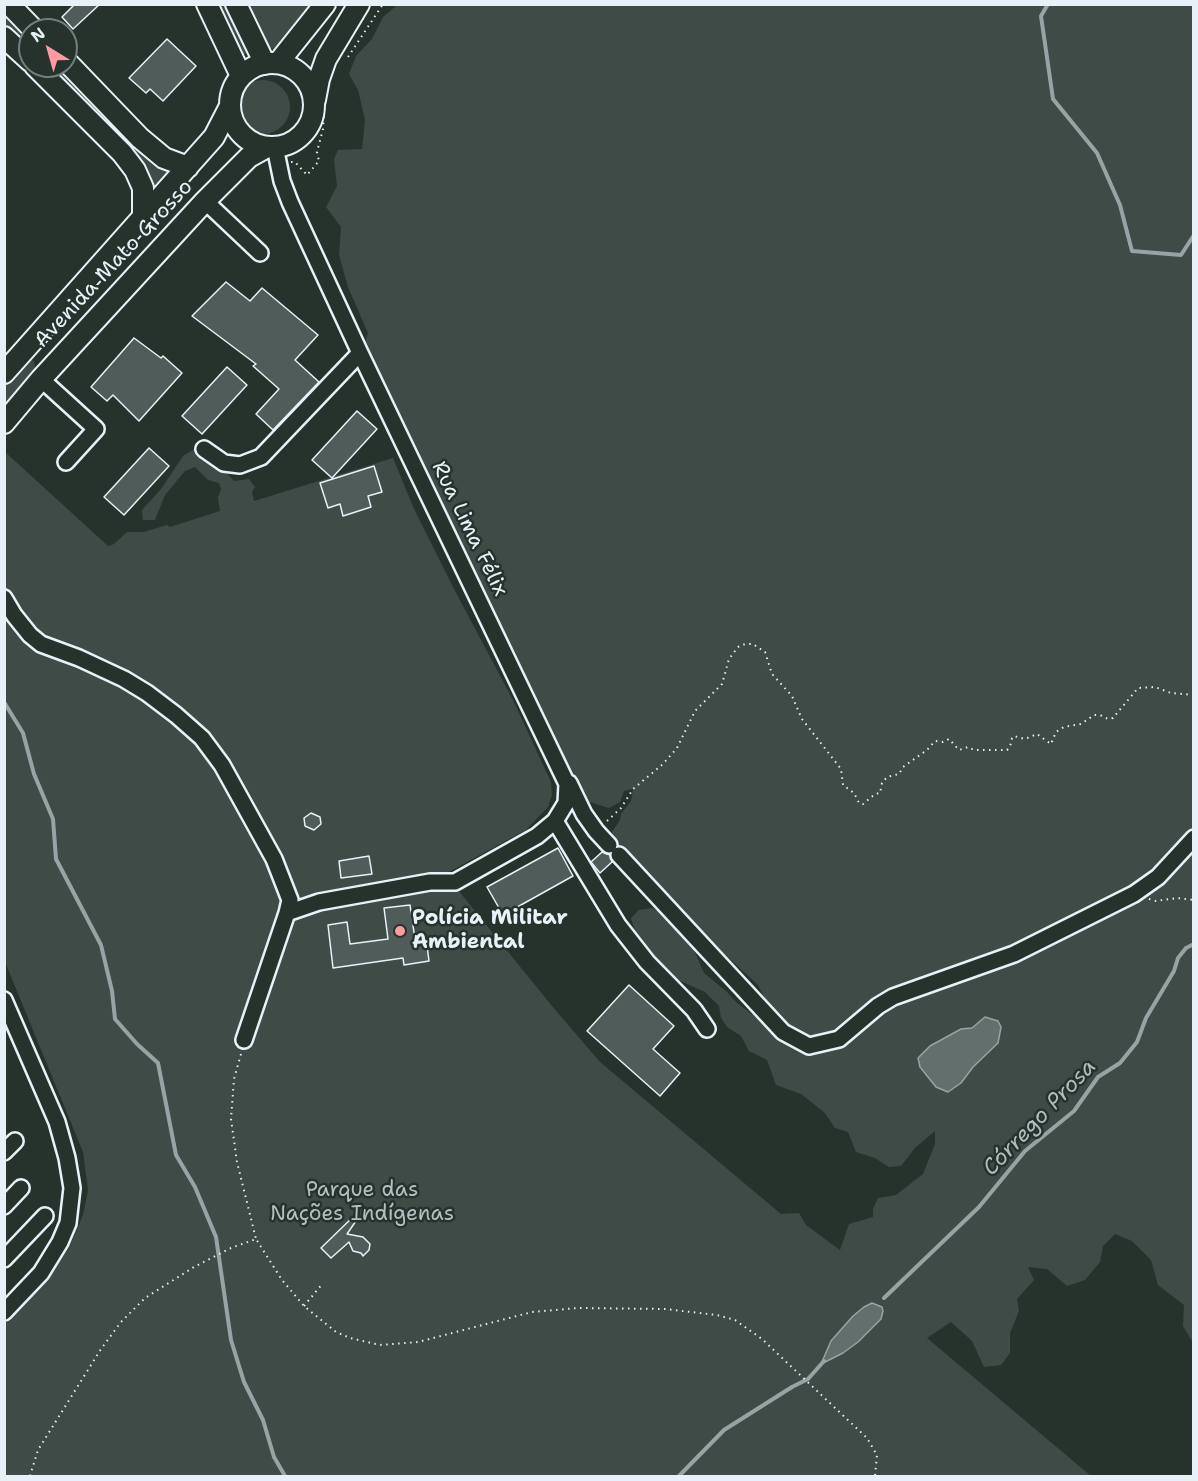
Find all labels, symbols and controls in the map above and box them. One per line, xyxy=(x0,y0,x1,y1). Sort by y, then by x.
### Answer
north arrow xyxy=(18,18,78,78)
text: N xyxy=(27,23,49,47)
street label: Avenida Mato Grosso xyxy=(30,175,198,353)
street label: Rua Lima Félix xyxy=(426,458,512,600)
place label: Polícia Militar Ambiental xyxy=(412,906,568,956)
marker: Polícia Militar Ambiental xyxy=(393,924,407,938)
water label: Córrego Prosa xyxy=(978,1054,1102,1182)
park label: Parque das Nações Indígenas xyxy=(270,1178,454,1228)

